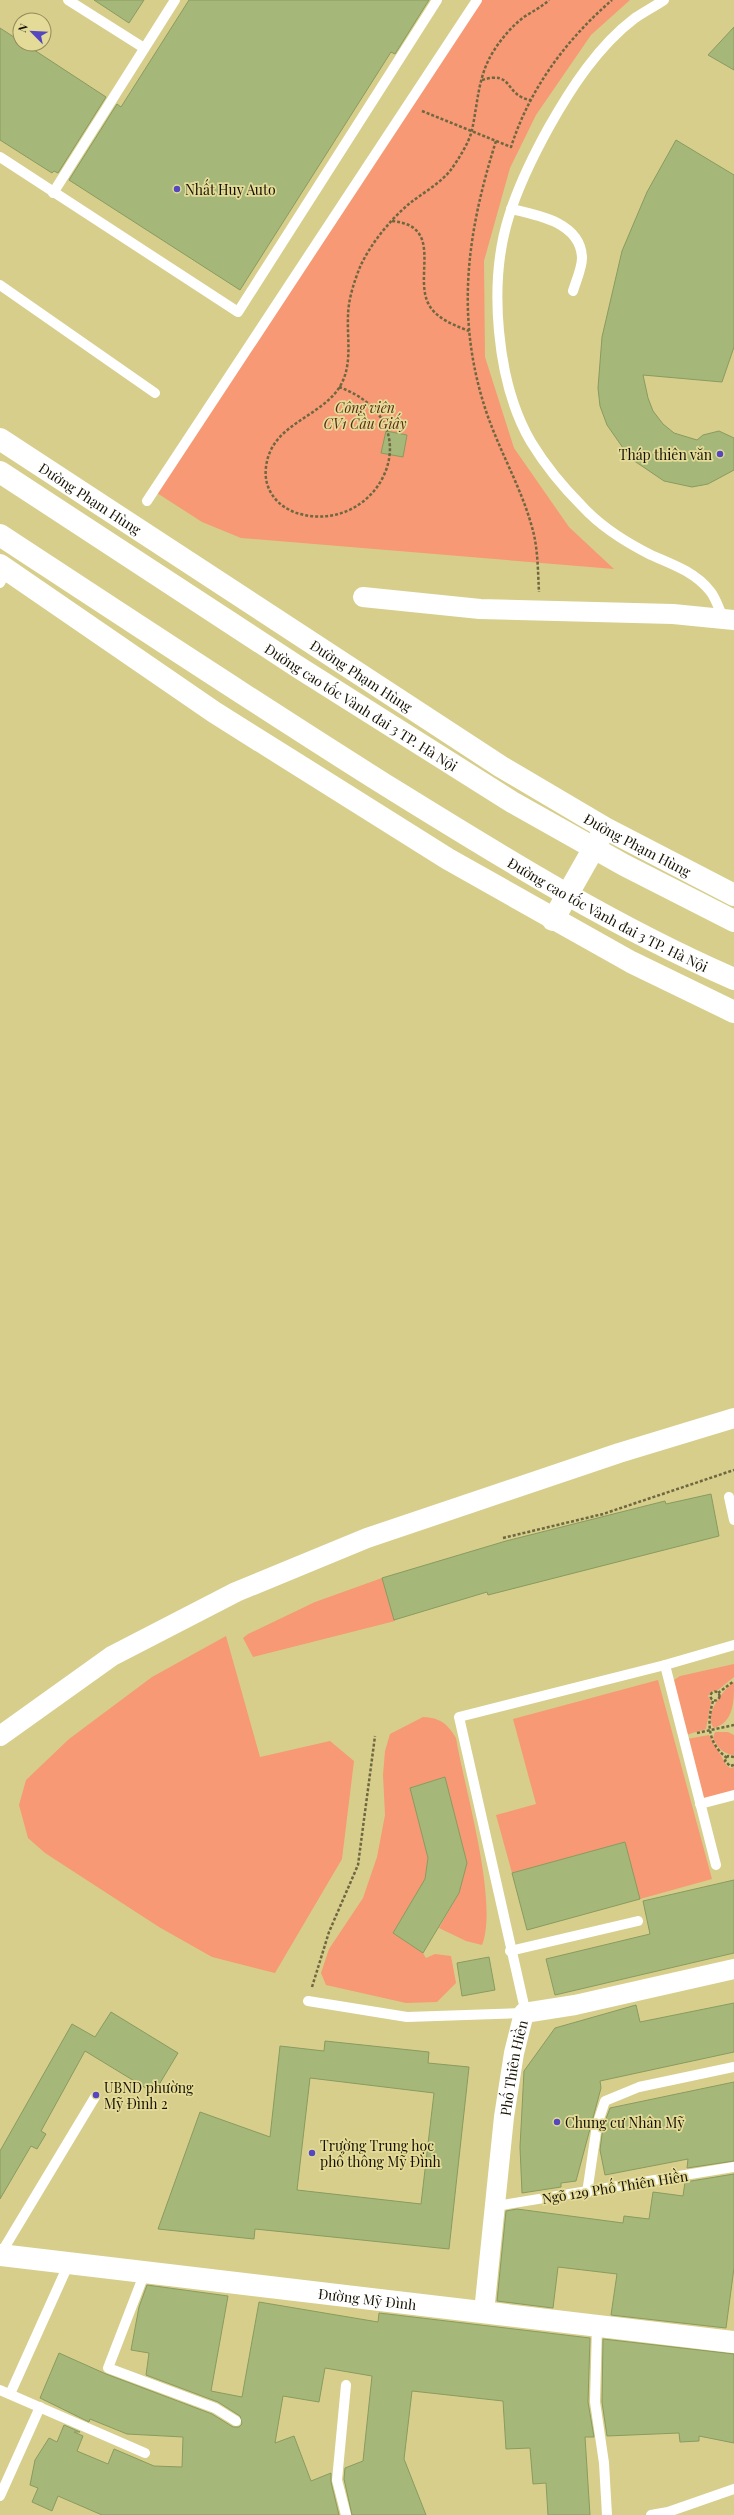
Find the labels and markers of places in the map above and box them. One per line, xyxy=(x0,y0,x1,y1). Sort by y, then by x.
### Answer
place label: Nhất Huy Auto xyxy=(185,179,276,199)
marker: Nhất Huy Auto xyxy=(172,184,182,194)
place label: Tháp thiên văn xyxy=(619,445,713,464)
marker: Tháp thiên văn xyxy=(715,449,725,459)
place label: UBND phường Mỹ Đình 2 xyxy=(104,2078,194,2113)
marker: UBND phường Mỹ Đình 2 xyxy=(91,2090,101,2100)
place label: Chung cư Nhân Mỹ xyxy=(565,2113,685,2132)
marker: Chung cư Nhân Mỹ xyxy=(552,2117,562,2127)
place label: Trường Trung học phổ thông Mỹ Đình xyxy=(320,2136,442,2171)
marker: Trường Trung học phổ thông Mỹ Đình xyxy=(307,2148,317,2158)

